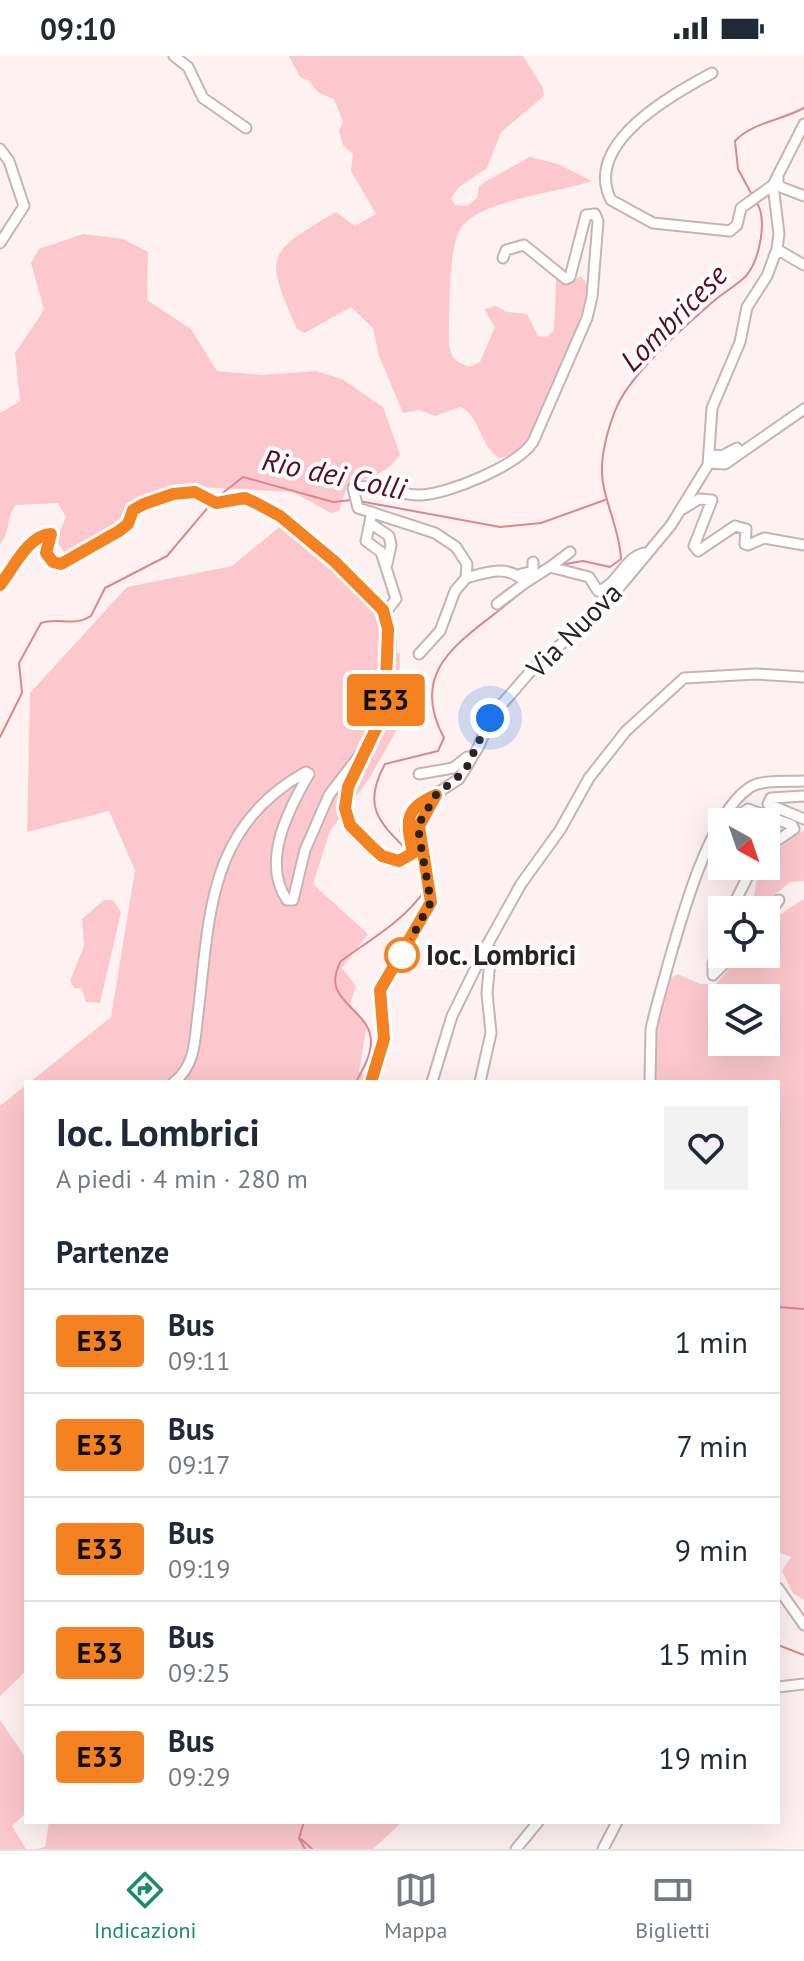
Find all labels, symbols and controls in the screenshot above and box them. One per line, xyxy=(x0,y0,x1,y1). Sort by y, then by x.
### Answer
text: 09:10 xyxy=(40,9,116,48)
water label: Lombricese xyxy=(611,255,735,379)
water label: Rio dei Colli xyxy=(259,439,411,508)
street label: Via Nuova xyxy=(517,574,629,686)
line badge: E33 xyxy=(340,674,432,726)
text: E33 xyxy=(363,681,409,718)
your location xyxy=(470,698,510,738)
north arrow xyxy=(708,808,780,880)
map controls xyxy=(708,808,780,1056)
button: locate xyxy=(708,896,780,968)
place label: Ioc. Lombrici xyxy=(426,936,576,973)
marker: Ioc. Lombrici xyxy=(385,938,419,972)
button: layers xyxy=(708,984,780,1056)
button: heart xyxy=(664,1106,748,1190)
text: Ioc. Lombrici xyxy=(56,1107,260,1156)
text: A piedi · 4 min · 280 m xyxy=(56,1162,308,1195)
text: Partenze xyxy=(56,1232,169,1271)
text: Bus xyxy=(168,1305,215,1344)
text: E33 xyxy=(77,1322,123,1359)
text: 1 min xyxy=(675,1322,748,1361)
text: 09:11 xyxy=(168,1344,230,1377)
text: Bus xyxy=(168,1409,215,1448)
text: E33 xyxy=(77,1426,123,1463)
text: 7 min xyxy=(676,1426,748,1465)
text: 09:17 xyxy=(168,1448,230,1481)
text: Bus xyxy=(168,1513,215,1552)
text: E33 xyxy=(77,1530,123,1567)
text: 9 min xyxy=(675,1530,748,1569)
text: 09:19 xyxy=(168,1552,230,1585)
text: Bus xyxy=(168,1617,215,1656)
text: E33 xyxy=(77,1634,123,1671)
text: 15 min xyxy=(658,1634,748,1673)
text: 09:25 xyxy=(168,1656,230,1689)
text: Bus xyxy=(168,1721,215,1760)
text: E33 xyxy=(77,1738,123,1775)
text: 19 min xyxy=(658,1738,748,1777)
text: 09:29 xyxy=(168,1760,230,1793)
tab: Indicazioni xyxy=(94,1868,196,1944)
tab: Mappa xyxy=(384,1868,447,1944)
tab: Biglietti xyxy=(635,1868,710,1944)

